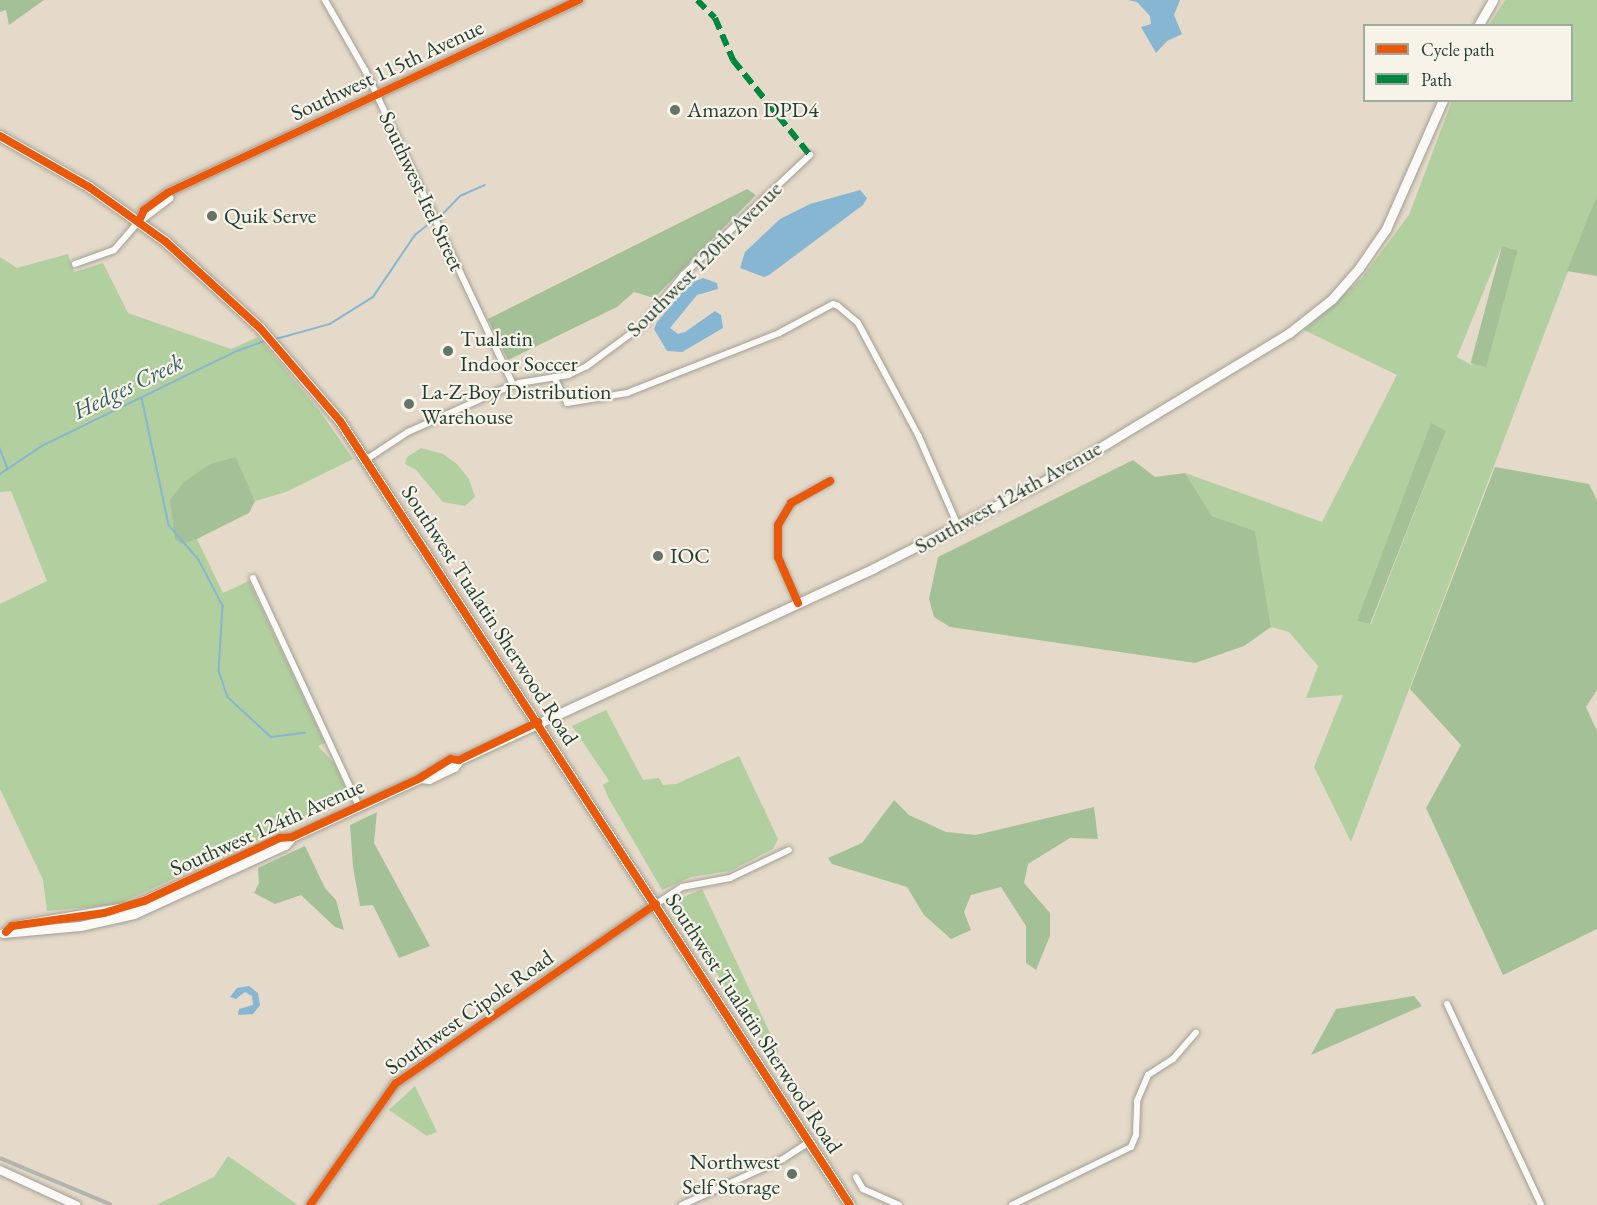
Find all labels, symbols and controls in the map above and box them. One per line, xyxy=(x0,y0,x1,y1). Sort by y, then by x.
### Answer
street label: Southwest 115th Avenue xyxy=(287,14,487,126)
legend xyxy=(1363,24,1573,102)
text: Cycle path xyxy=(1421,38,1495,61)
text: Path xyxy=(1421,68,1452,91)
place label: Amazon DPD4 xyxy=(687,97,819,123)
marker: Amazon DPD4 xyxy=(668,103,682,117)
street label: Southwest Itel Street xyxy=(374,107,470,275)
street label: Southwest 120th Avenue xyxy=(621,176,787,342)
place label: Quik Serve xyxy=(224,203,316,229)
marker: Quik Serve xyxy=(205,209,219,223)
place label: Tualatin Indoor Soccer xyxy=(460,325,578,376)
marker: Tualatin Indoor Soccer xyxy=(441,344,455,358)
water label: Hedges Creek xyxy=(68,347,188,425)
place label: La-Z-Boy Distribution Warehouse xyxy=(421,378,612,430)
marker: La-Z-Boy Distribution Warehouse xyxy=(402,397,416,411)
street label: Southwest 124th Avenue xyxy=(910,435,1106,559)
street label: Southwest Tualatin Sherwood Road xyxy=(396,480,584,750)
place label: IOC xyxy=(670,543,710,569)
marker: IOC xyxy=(651,549,665,563)
street label: Southwest 124th Avenue xyxy=(166,772,368,882)
street label: Southwest Tualatin Sherwood Road xyxy=(660,888,848,1158)
street label: Southwest Cipole Road xyxy=(380,944,558,1080)
place label: Northwest Self Storage xyxy=(682,1148,780,1200)
marker: Northwest Self Storage xyxy=(785,1167,799,1181)

